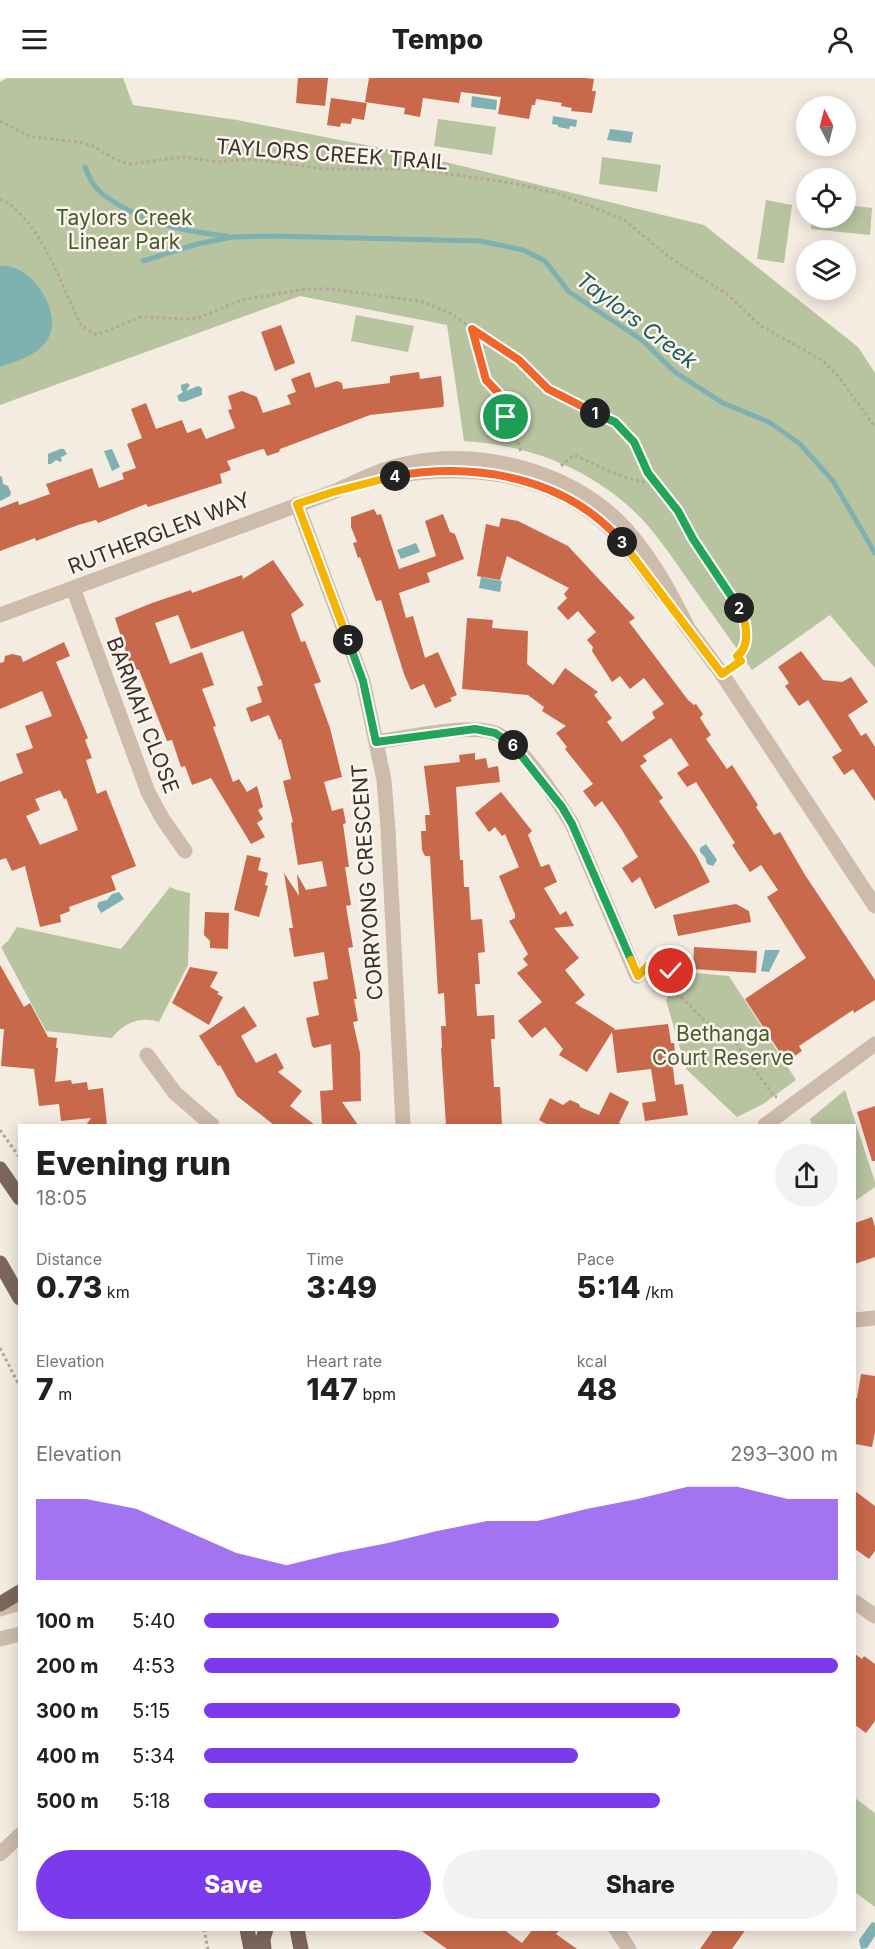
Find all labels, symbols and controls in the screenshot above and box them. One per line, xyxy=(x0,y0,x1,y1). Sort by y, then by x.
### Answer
icon: menu xyxy=(18,23,51,56)
text: Tempo xyxy=(392,23,483,56)
icon: person xyxy=(824,23,857,56)
north arrow xyxy=(796,96,856,156)
map controls xyxy=(796,96,856,300)
street label: TAYLORS CREEK TRAIL xyxy=(215,133,449,175)
button: locate xyxy=(796,168,856,228)
park label: Taylors Creek Linear Park xyxy=(56,205,193,254)
button: layers xyxy=(796,240,856,300)
water label: Taylors Creek xyxy=(572,266,703,374)
pin xyxy=(480,391,531,442)
pin: 1 xyxy=(580,398,610,428)
icon: arrive xyxy=(489,400,522,433)
text: 1 xyxy=(592,403,598,423)
pin: 4 xyxy=(380,461,410,491)
text: 4 xyxy=(390,466,400,486)
street label: RUTHERGLEN WAY xyxy=(64,487,254,579)
pin: 3 xyxy=(607,527,637,557)
text: 3 xyxy=(617,532,627,552)
pin: 2 xyxy=(724,593,754,623)
text: 2 xyxy=(734,598,744,618)
pin: 5 xyxy=(333,625,363,655)
text: 5 xyxy=(343,630,353,650)
street label: BARMAH CLOSE xyxy=(102,633,184,797)
pin: 6 xyxy=(498,730,528,760)
text: 6 xyxy=(508,735,518,755)
street label: CORRYONG CRESCENT xyxy=(346,763,388,1001)
pin xyxy=(645,945,696,996)
icon: check xyxy=(654,954,687,987)
park label: Bethanga Court Reserve xyxy=(652,1021,794,1070)
text: Evening run xyxy=(36,1143,231,1183)
button: share xyxy=(775,1144,838,1207)
text: 18:05 xyxy=(36,1186,87,1210)
text: Distance xyxy=(36,1249,102,1269)
text: Time xyxy=(306,1249,344,1269)
text: Pace xyxy=(577,1249,614,1269)
text: 0.73 xyxy=(36,1269,102,1305)
text: 3:49 xyxy=(306,1269,377,1305)
text: 5:14 xyxy=(577,1269,641,1305)
text: km xyxy=(102,1282,130,1302)
text: /km xyxy=(641,1282,674,1302)
text: Elevation xyxy=(36,1351,105,1371)
text: Heart rate xyxy=(306,1351,382,1371)
text: kcal xyxy=(577,1351,607,1371)
text: 7 xyxy=(36,1371,54,1407)
text: 147 xyxy=(306,1371,358,1407)
text: 48 xyxy=(577,1371,617,1407)
text: m xyxy=(54,1384,72,1404)
text: bpm xyxy=(358,1384,396,1404)
text: Elevation xyxy=(36,1442,122,1466)
text: 293–300 m xyxy=(730,1442,838,1466)
text: 100 m xyxy=(36,1609,95,1633)
text: 5:40 xyxy=(132,1609,175,1633)
text: 200 m xyxy=(36,1654,99,1678)
text: 4:53 xyxy=(132,1654,175,1678)
text: 300 m xyxy=(36,1699,99,1723)
text: 5:15 xyxy=(132,1699,170,1723)
text: 400 m xyxy=(36,1744,100,1768)
text: 5:34 xyxy=(132,1744,175,1768)
text: 500 m xyxy=(36,1789,99,1813)
text: 5:18 xyxy=(132,1789,170,1813)
button: Save xyxy=(36,1850,431,1919)
button: Share xyxy=(443,1850,838,1919)

